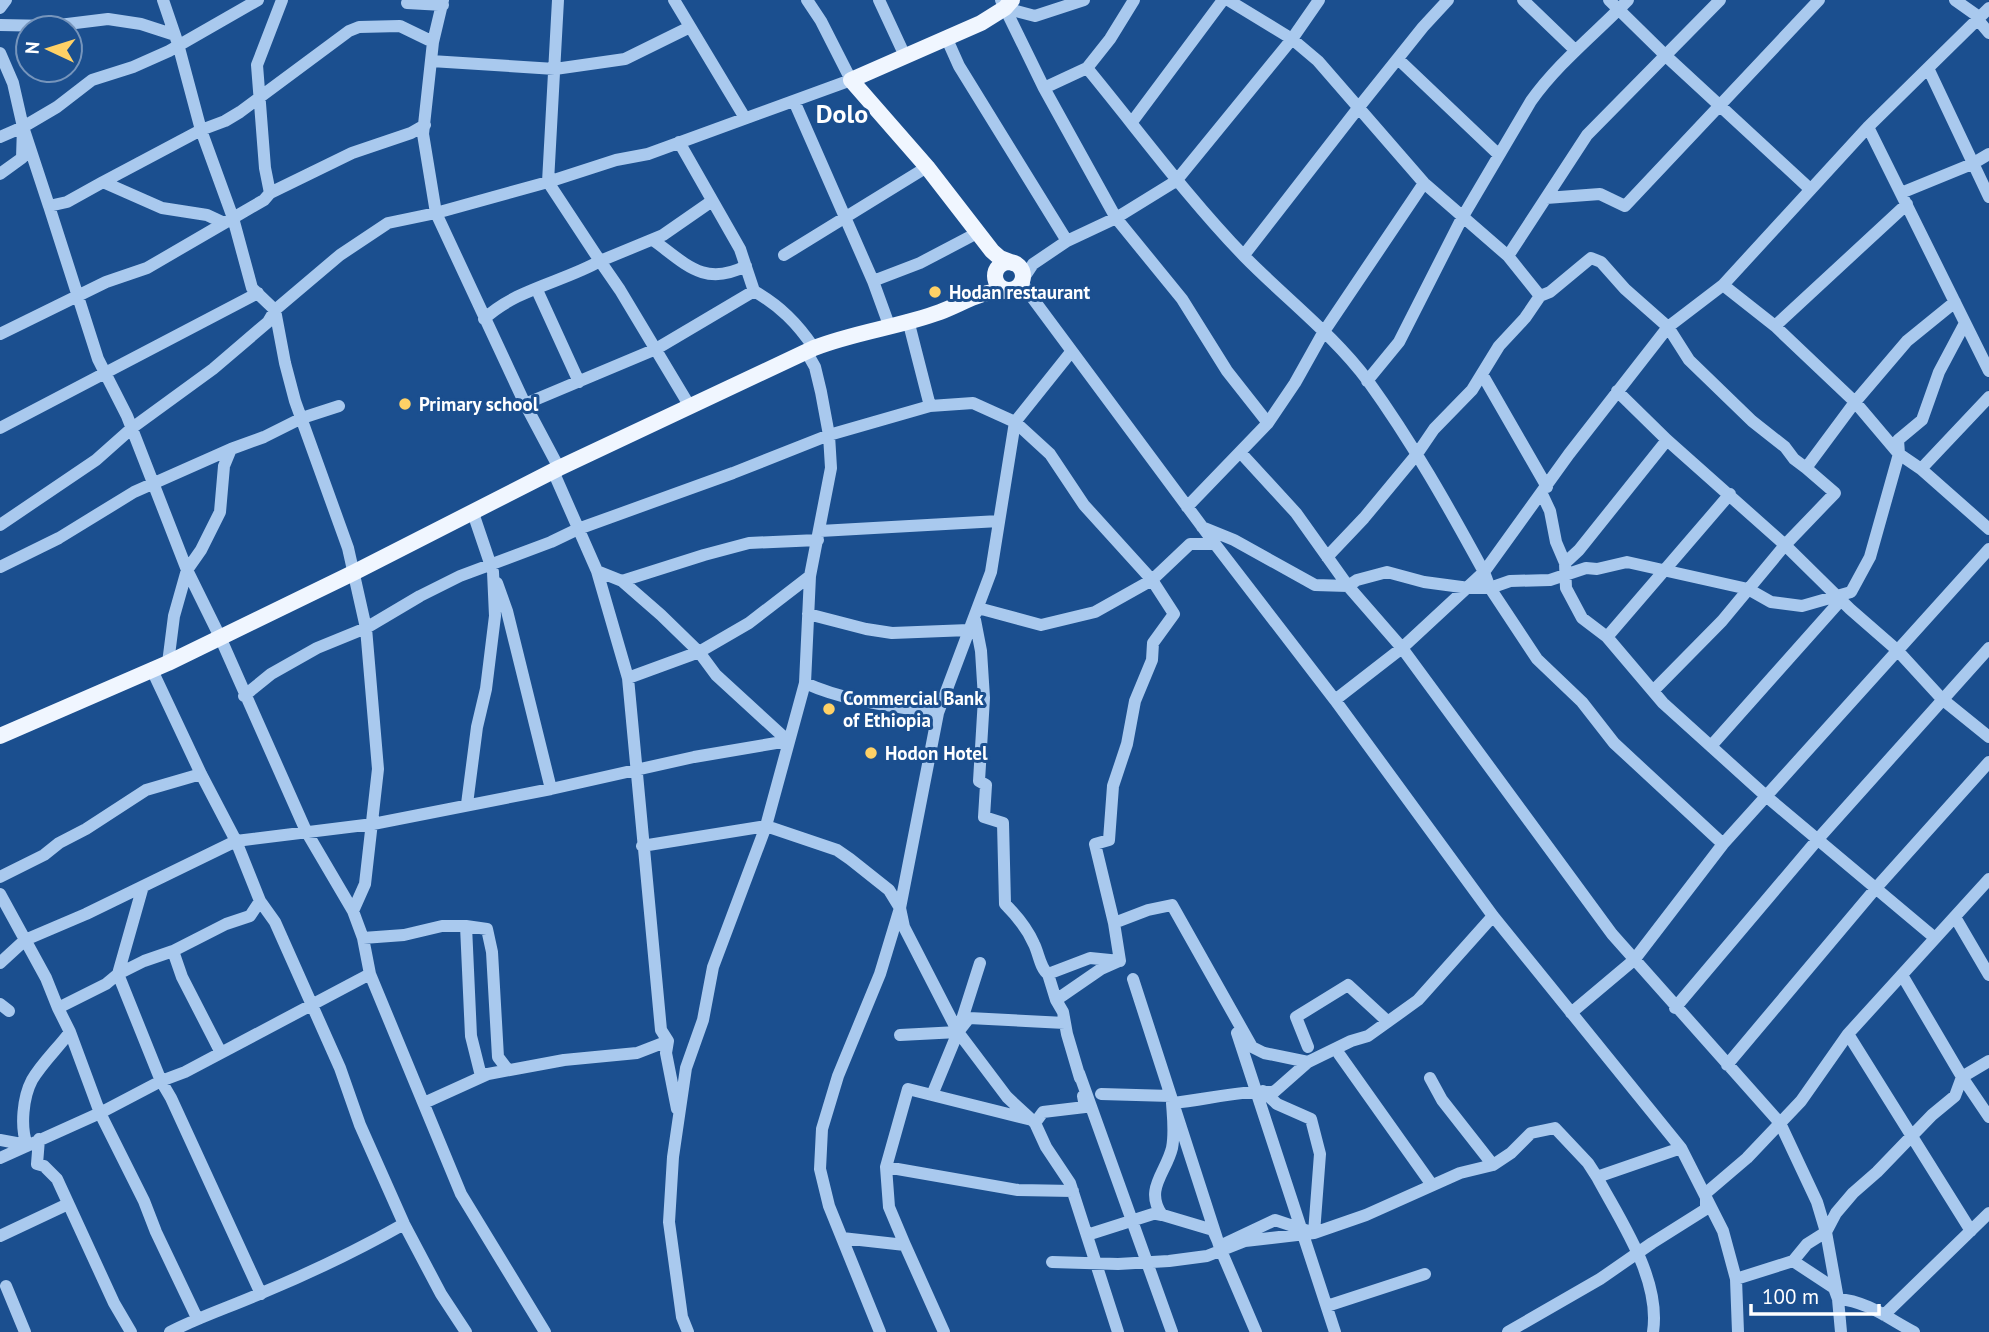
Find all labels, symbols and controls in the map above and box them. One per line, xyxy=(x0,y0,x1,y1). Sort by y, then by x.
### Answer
north arrow xyxy=(14,14,84,84)
text: N xyxy=(20,41,44,55)
district label: Dolo xyxy=(816,97,868,130)
place label: Hodan restaurant xyxy=(949,280,1090,304)
marker: Hodan restaurant xyxy=(927,284,943,300)
place label: Primary school xyxy=(419,392,539,416)
marker: Primary school xyxy=(397,396,413,412)
place label: Commercial Bank of Ethiopia xyxy=(843,686,984,732)
marker: Commercial Bank of Ethiopia xyxy=(821,701,837,717)
place label: Hodon Hotel xyxy=(885,741,988,765)
marker: Hodon Hotel xyxy=(863,745,879,761)
scale bar xyxy=(1751,1272,1879,1316)
text: 100 m xyxy=(1762,1283,1819,1310)

